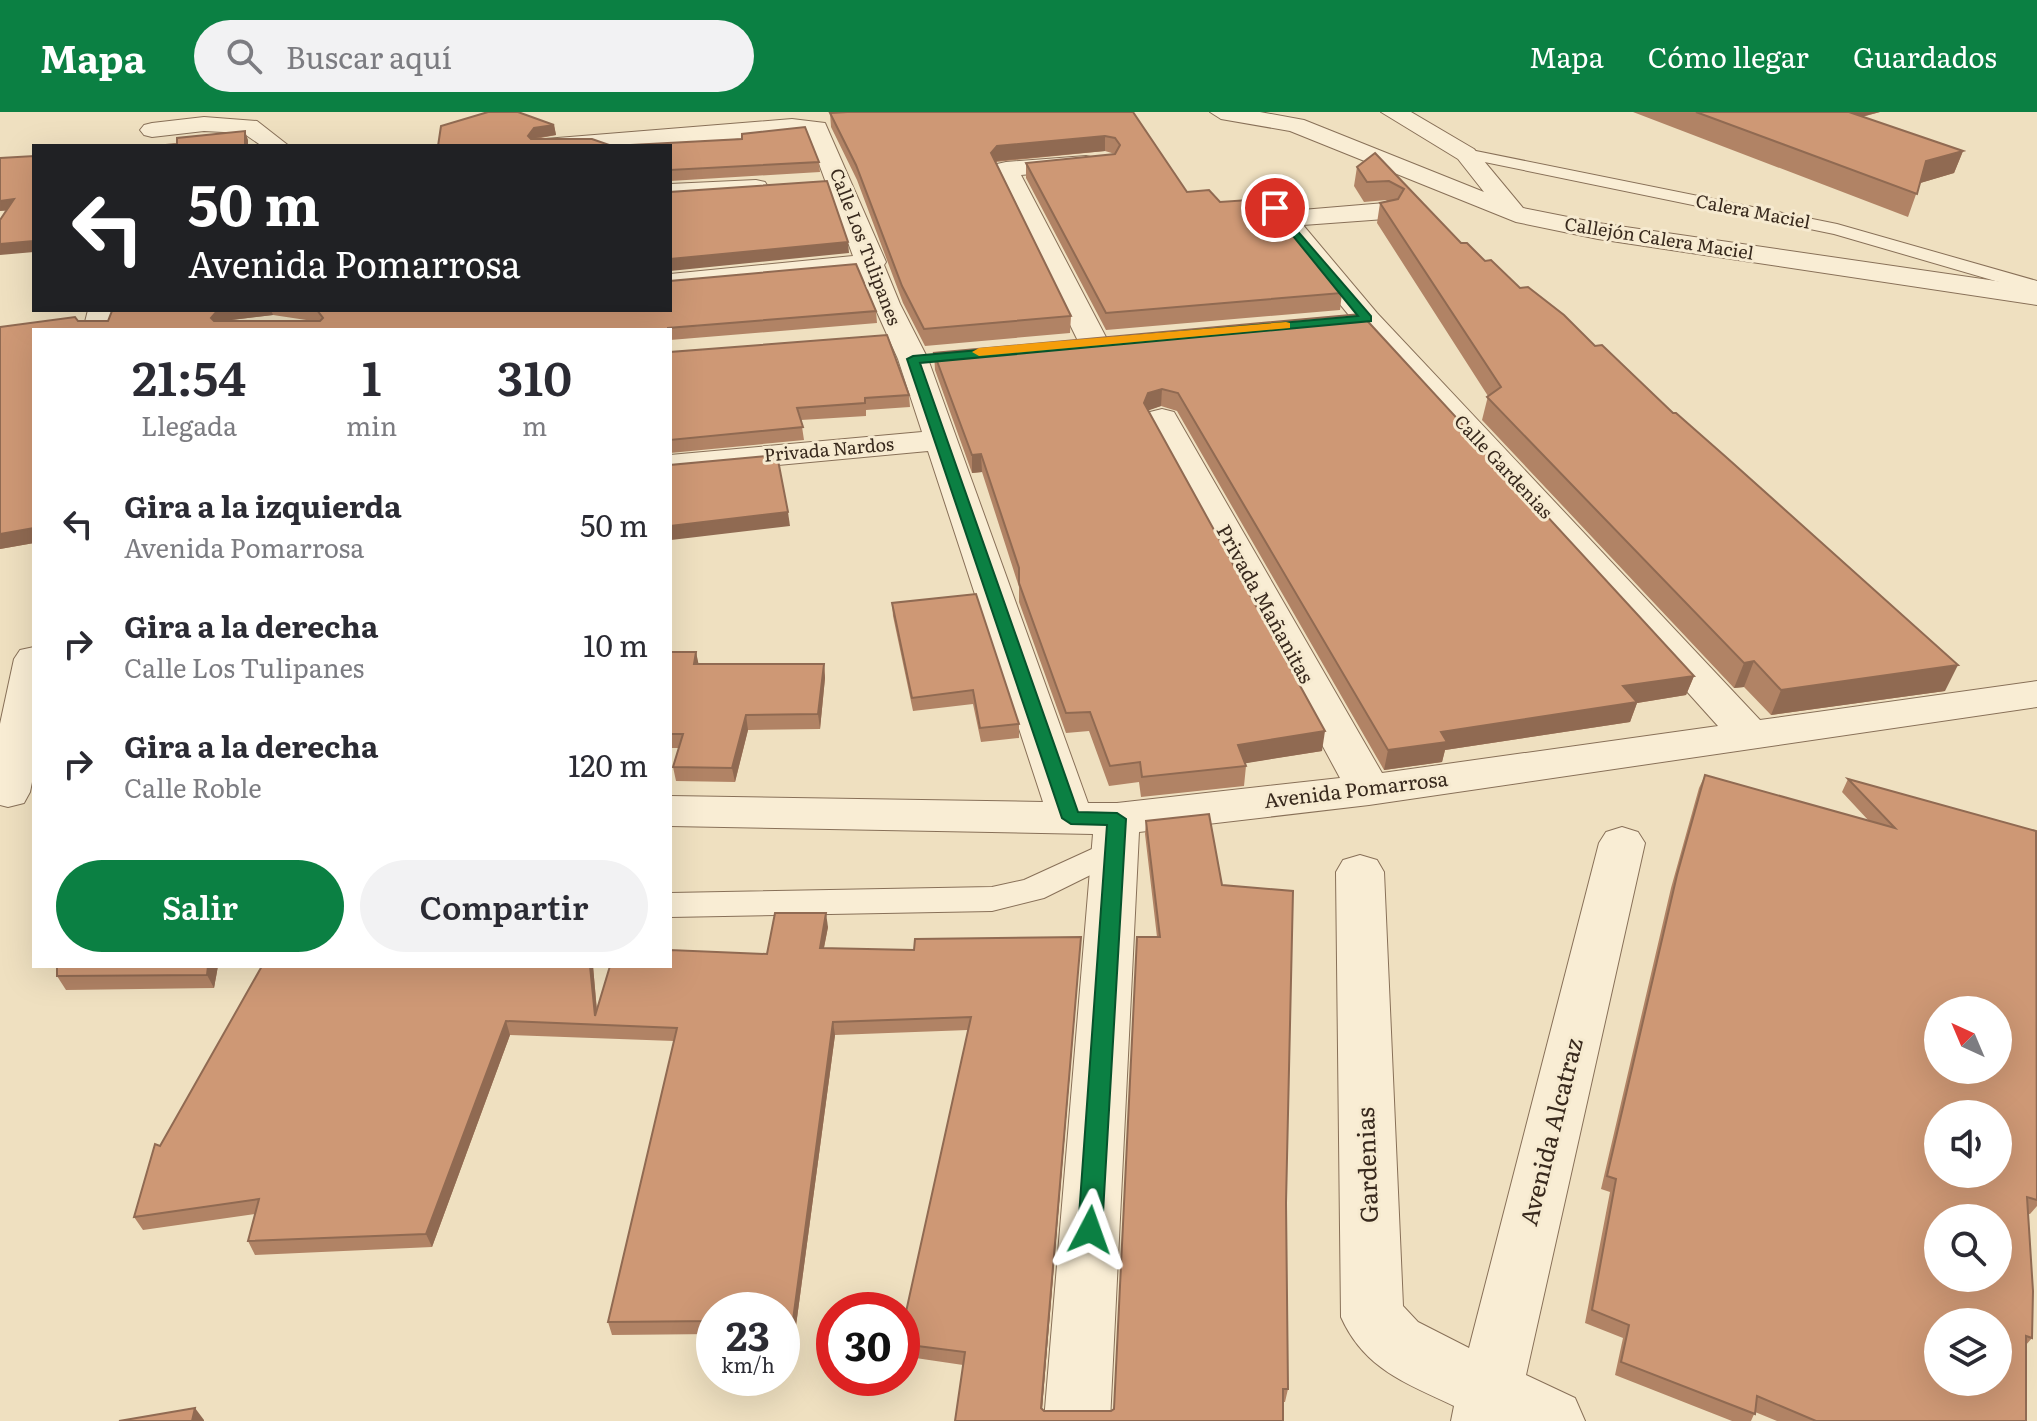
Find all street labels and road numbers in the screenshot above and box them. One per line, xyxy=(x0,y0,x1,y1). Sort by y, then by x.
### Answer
street label: Calle Los Tulipanes xyxy=(824,164,909,329)
street label: Calera Maciel xyxy=(1694,186,1813,235)
street label: Callejón Calera Maciel xyxy=(1563,209,1756,266)
street label: Calle Gardenias xyxy=(1449,408,1560,524)
street label: Privada Nardos xyxy=(763,429,895,468)
street label: Privada Mañanitas xyxy=(1211,518,1323,688)
street label: Avenida Pomarrosa xyxy=(1262,762,1450,814)
street label: Avenida Alcatraz xyxy=(1509,1034,1590,1229)
street label: Gardenias xyxy=(1346,1106,1385,1224)

